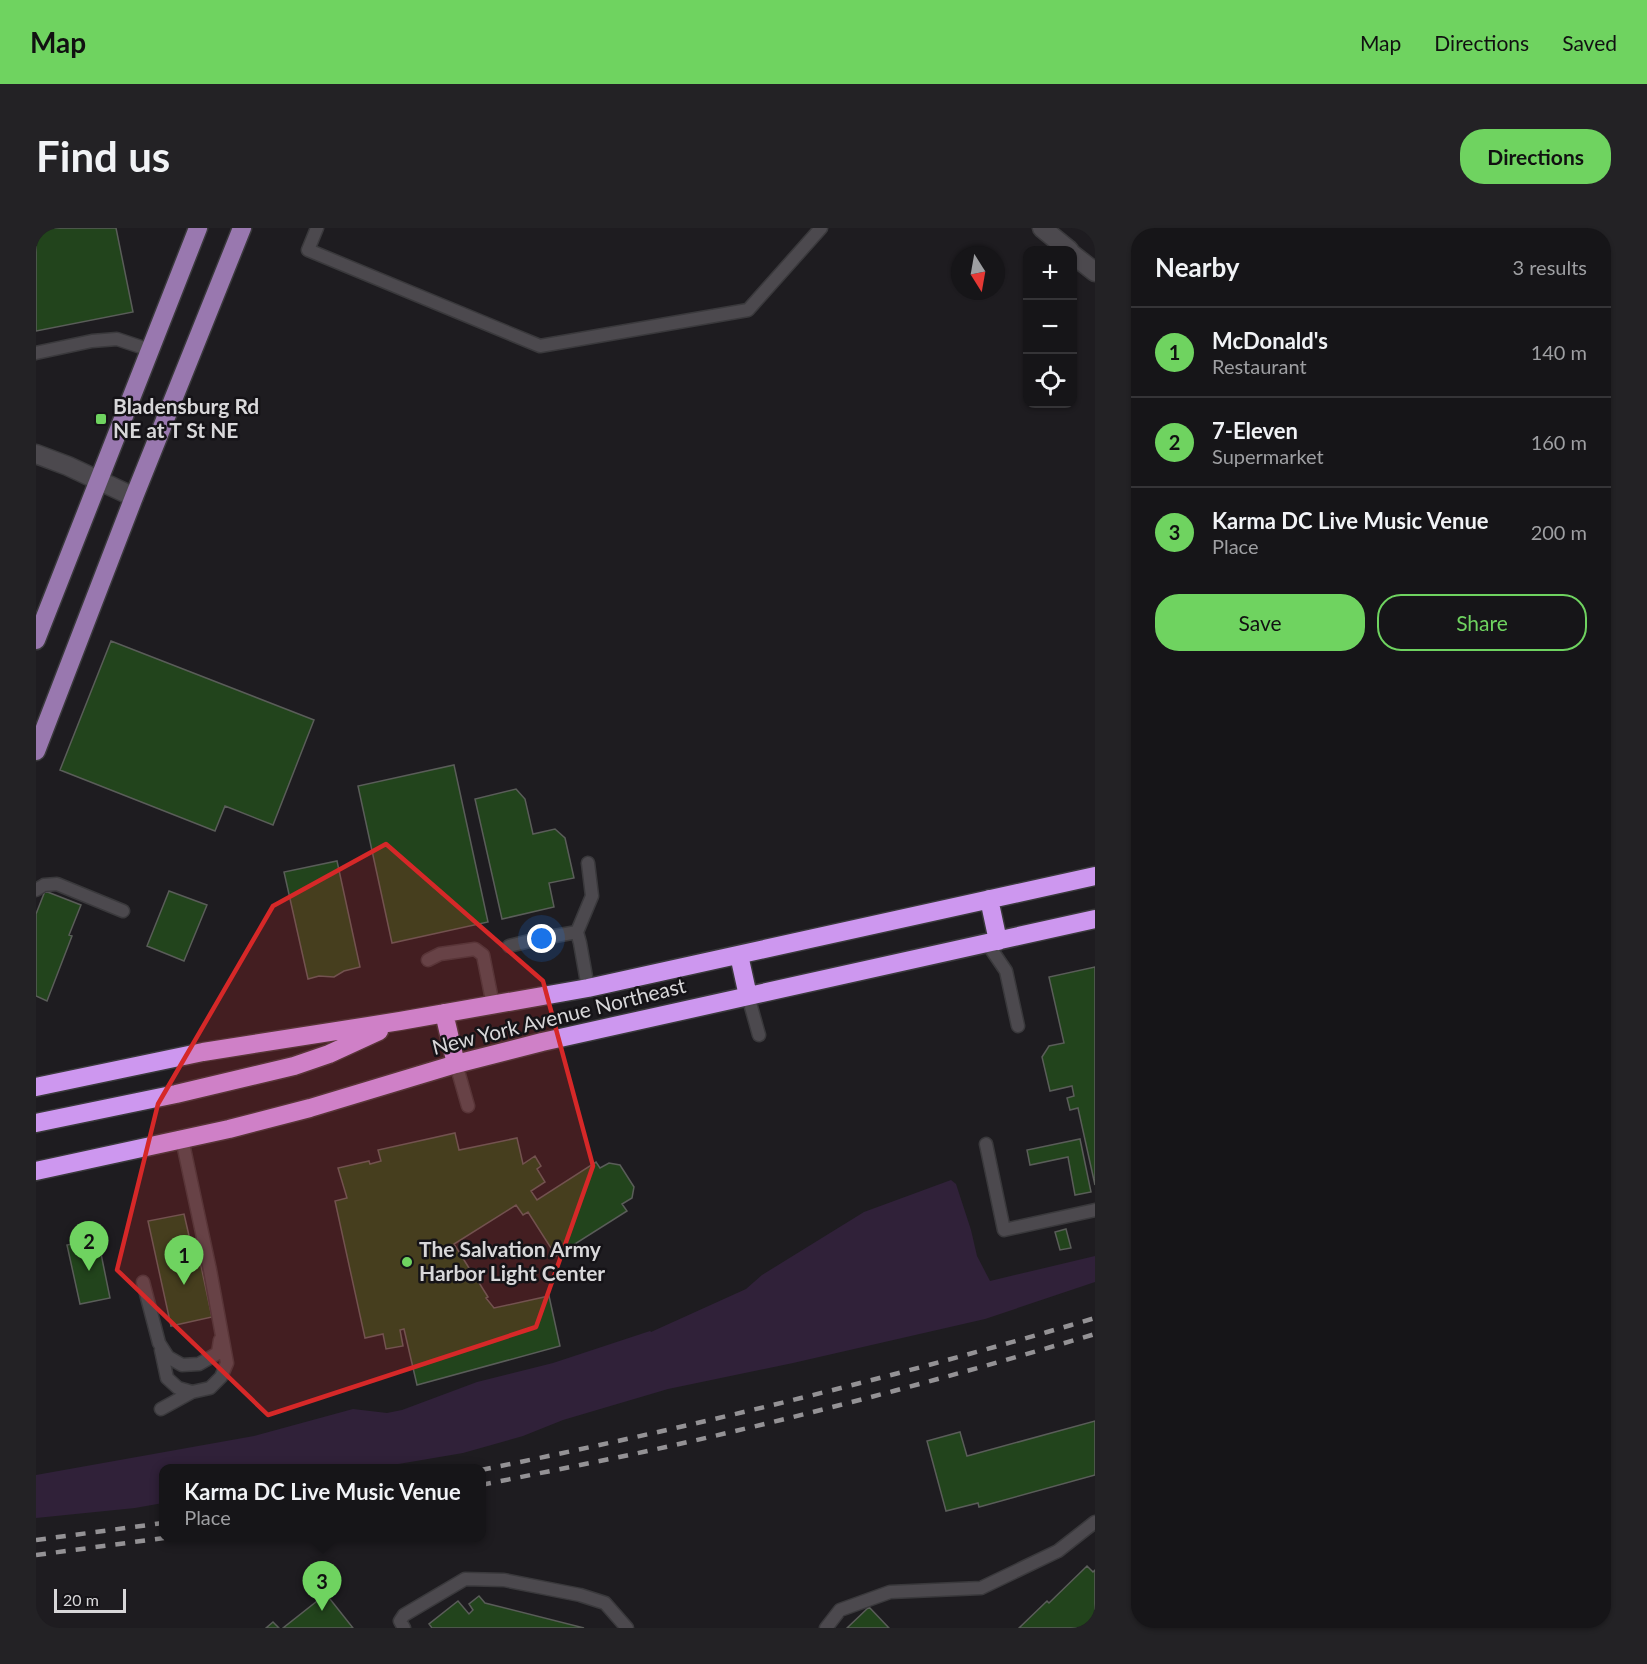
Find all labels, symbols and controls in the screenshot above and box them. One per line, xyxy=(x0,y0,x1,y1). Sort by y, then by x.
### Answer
text: Map xyxy=(30,25,86,59)
text: Map xyxy=(1360,30,1401,55)
text: Directions xyxy=(1434,30,1529,55)
text: Saved xyxy=(1562,30,1617,55)
button: Directions xyxy=(1460,129,1611,184)
text: Find us xyxy=(36,131,170,181)
north arrow xyxy=(951,246,1005,300)
map controls xyxy=(1023,246,1077,408)
button: + xyxy=(1023,246,1077,300)
text: Nearby xyxy=(1155,251,1240,283)
text: 3 results xyxy=(1512,255,1587,279)
button: − xyxy=(1023,300,1077,354)
text: McDonald's xyxy=(1212,327,1328,354)
text: 1 xyxy=(1169,340,1180,364)
text: 140 m xyxy=(1531,340,1587,364)
button: locate xyxy=(1023,354,1077,408)
text: Restaurant xyxy=(1212,354,1307,378)
place label: Bladensburg Rd NE at T St NE xyxy=(113,393,259,442)
marker: Bladensburg Rd NE at T St NE xyxy=(94,412,108,426)
text: 7-Eleven xyxy=(1212,417,1298,444)
text: 2 xyxy=(1169,430,1180,454)
text: 160 m xyxy=(1531,430,1587,454)
text: Supermarket xyxy=(1212,444,1324,468)
text: Karma DC Live Music Venue xyxy=(1212,507,1489,534)
text: 3 xyxy=(1169,520,1180,544)
text: 200 m xyxy=(1531,520,1587,544)
text: Place xyxy=(1212,534,1259,558)
button: Save xyxy=(1155,594,1365,651)
button: Share xyxy=(1377,594,1587,651)
your location xyxy=(527,924,556,953)
street label: New York Avenue Northeast xyxy=(429,972,689,1059)
pin: 2 xyxy=(70,1222,108,1271)
pin: 1 xyxy=(164,1236,204,1285)
place label: The Salvation Army Harbor Light Center xyxy=(419,1236,605,1285)
marker: The Salvation Army Harbor Light Center xyxy=(400,1255,414,1269)
popup xyxy=(159,1464,486,1542)
text: Karma DC Live Music Venue xyxy=(184,1478,461,1505)
text: Place xyxy=(184,1505,231,1529)
pin: 3 xyxy=(302,1562,342,1611)
scale bar xyxy=(54,1586,126,1614)
text: 20 m xyxy=(63,1590,99,1609)

